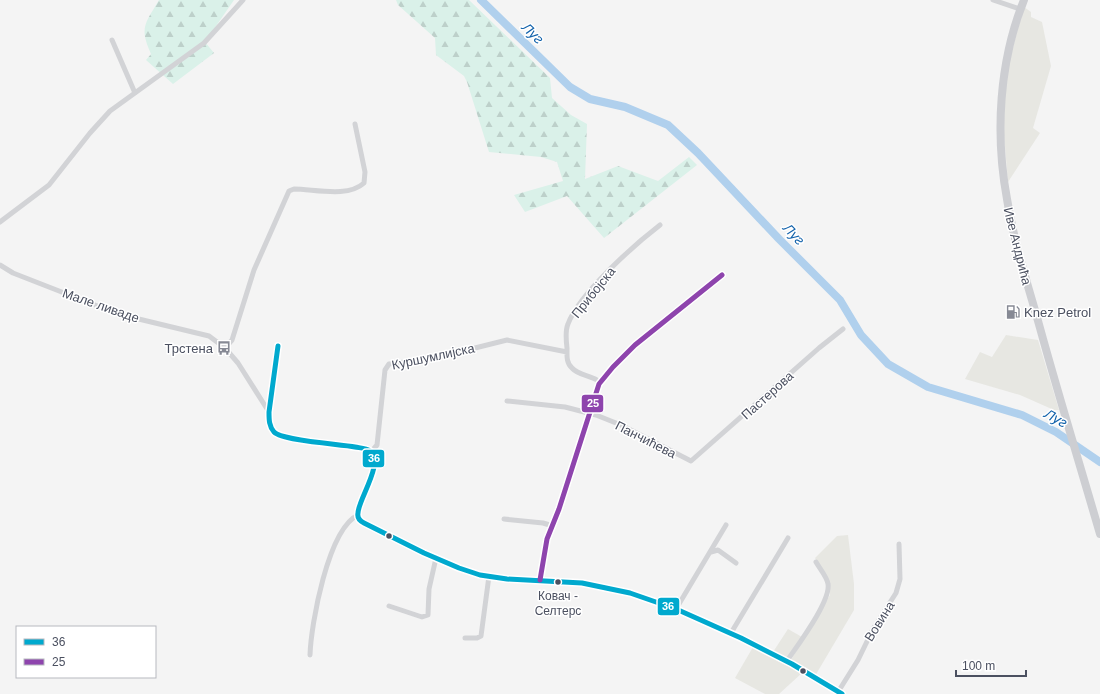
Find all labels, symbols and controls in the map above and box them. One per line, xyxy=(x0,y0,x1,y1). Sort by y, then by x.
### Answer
water label: Луг xyxy=(518,18,547,47)
street label: Иве Андрића xyxy=(1001,206,1035,287)
water label: Луг xyxy=(779,219,808,248)
street label: Прибојска xyxy=(568,263,619,321)
street label: Мале ливаде xyxy=(60,285,141,326)
fuel station icon: Knez Petrol xyxy=(1005,304,1021,320)
place label: Knez Petrol xyxy=(1024,305,1091,320)
bus stop icon: Трстена xyxy=(216,340,232,356)
street label: Куршумлијска xyxy=(390,340,477,373)
place label: Трстена xyxy=(165,341,214,356)
street label: Пастерова xyxy=(738,368,797,423)
line badge: 25 xyxy=(581,394,604,413)
text: 25 xyxy=(587,397,599,409)
water label: Луг xyxy=(1041,405,1070,431)
street label: Панчићева xyxy=(613,418,679,462)
line badge: 36 xyxy=(362,449,385,468)
text: 36 xyxy=(368,452,380,464)
unlabelled marker xyxy=(384,531,394,541)
marker: Ковач - Селтерс xyxy=(553,577,563,587)
place label: Ковач - Селтерс xyxy=(535,589,581,618)
line badge: 36 xyxy=(657,597,680,616)
street label: Вовина xyxy=(861,598,898,644)
text: 36 xyxy=(662,600,674,612)
legend xyxy=(16,626,156,678)
text: 36 xyxy=(52,635,66,649)
scale bar xyxy=(956,652,1026,678)
text: 25 xyxy=(52,655,66,669)
text: 100 m xyxy=(962,659,995,673)
unlabelled marker xyxy=(798,666,808,676)

